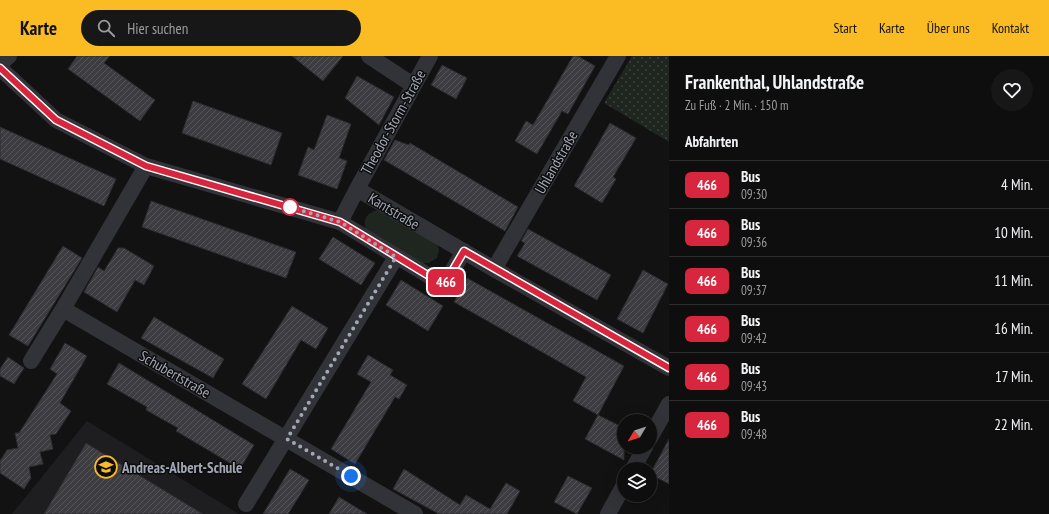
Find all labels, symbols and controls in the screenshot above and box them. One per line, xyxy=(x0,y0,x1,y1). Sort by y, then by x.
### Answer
search box xyxy=(81,10,361,46)
text: Karte xyxy=(20,16,57,40)
icon: search xyxy=(95,17,117,39)
text: Hier suchen xyxy=(127,19,188,38)
text: Start xyxy=(833,19,857,37)
text: Karte xyxy=(879,19,905,37)
text: Über uns xyxy=(927,19,970,37)
text: Kontakt xyxy=(992,19,1029,37)
street label: Theodor-Storm-Straße xyxy=(356,66,430,178)
button: heart xyxy=(991,69,1033,111)
text: Frankenthal, Uhlandstraße xyxy=(685,70,864,94)
text: Zu Fuß · 2 Min. · 150 m xyxy=(685,97,788,114)
street label: Uhlandstraße xyxy=(530,127,582,197)
text: Abfahrten xyxy=(685,132,738,151)
text: Bus xyxy=(741,167,760,186)
text: 4 Min. xyxy=(1001,175,1033,194)
text: 466 xyxy=(697,176,717,194)
text: 09:30 xyxy=(741,186,767,203)
street label: Kantstraße xyxy=(365,188,423,234)
unlabelled marker xyxy=(281,198,299,216)
text: Bus xyxy=(741,215,760,234)
text: 10 Min. xyxy=(994,223,1033,242)
text: 466 xyxy=(697,224,717,242)
text: 09:36 xyxy=(741,234,767,251)
text: Bus xyxy=(741,263,760,282)
line badge: 466 xyxy=(423,269,469,295)
text: 11 Min. xyxy=(994,271,1033,290)
text: 466 xyxy=(697,272,717,290)
text: 466 xyxy=(436,273,456,291)
text: 09:37 xyxy=(741,282,767,299)
text: Bus xyxy=(741,311,760,330)
text: 16 Min. xyxy=(994,319,1033,338)
text: 466 xyxy=(697,320,717,338)
text: 09:42 xyxy=(741,330,767,347)
street label: Schubertstraße xyxy=(136,346,214,402)
text: Bus xyxy=(741,359,760,378)
text: 17 Min. xyxy=(995,367,1033,386)
text: 466 xyxy=(697,368,717,386)
text: 09:43 xyxy=(741,378,767,395)
text: Bus xyxy=(741,407,760,426)
north arrow xyxy=(617,414,657,454)
map controls xyxy=(617,414,657,502)
text: 22 Min. xyxy=(994,415,1033,434)
text: 466 xyxy=(697,416,717,434)
text: 09:48 xyxy=(741,426,767,443)
school or university icon: Andreas-Albert-Schule xyxy=(93,454,119,480)
place label: Andreas-Albert-Schule xyxy=(121,458,242,477)
button: layers xyxy=(617,462,657,502)
your location xyxy=(341,466,361,486)

